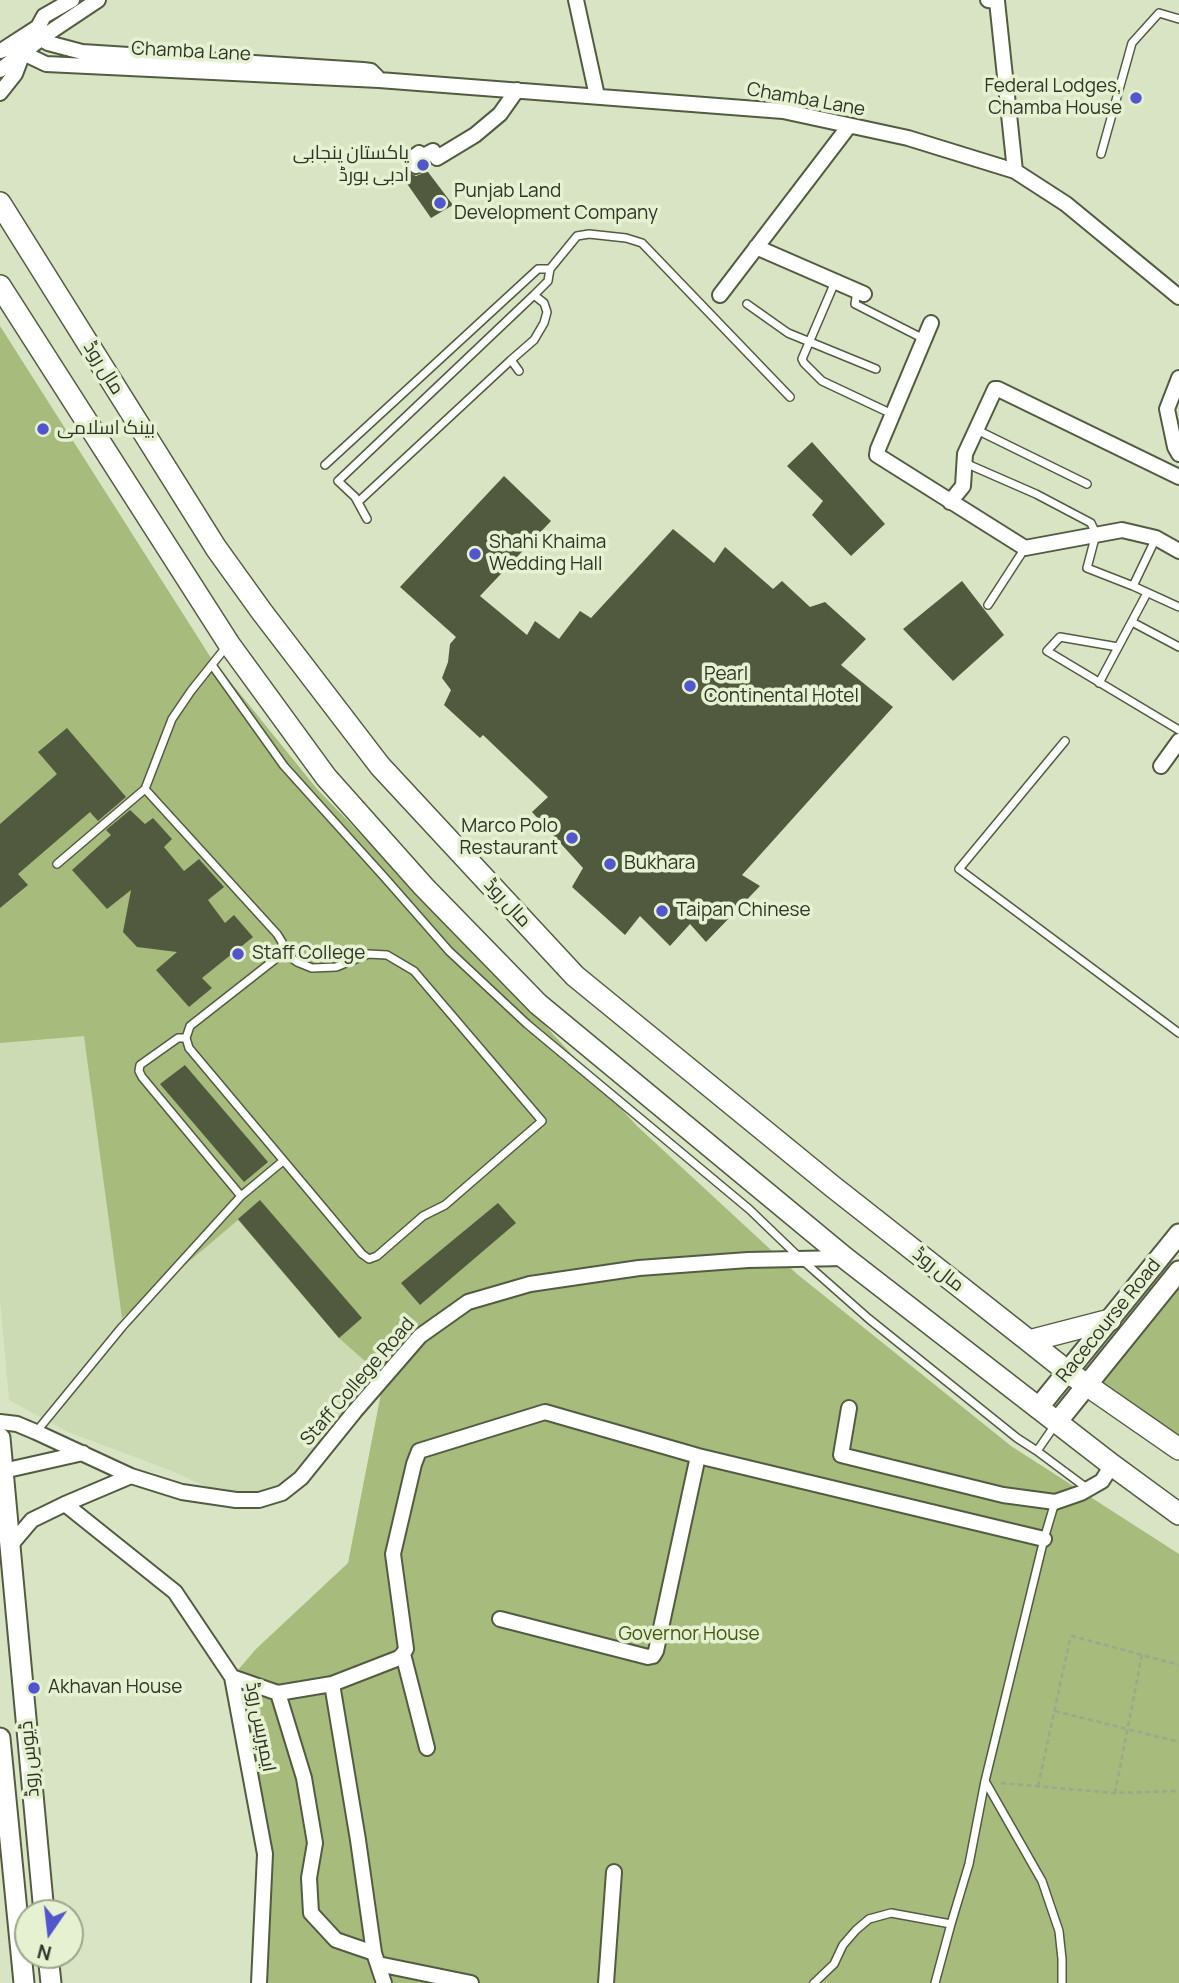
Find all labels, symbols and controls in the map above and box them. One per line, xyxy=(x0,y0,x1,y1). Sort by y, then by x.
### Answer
street label: Chamba Lane xyxy=(131,37,251,67)
place label: Federal Lodges, Chamba House xyxy=(984,76,1122,120)
street label: Chamba Lane xyxy=(745,78,867,122)
marker: Federal Lodges, Chamba House xyxy=(1128,90,1144,106)
place label: پاکستان پنجابی ادبی بورڈ xyxy=(293,143,409,187)
marker: پاکستان پنجابی ادبی بورڈ xyxy=(415,157,431,173)
place label: Punjab Land Development Company xyxy=(454,181,658,225)
marker: Punjab Land Development Company xyxy=(432,195,448,211)
street label: مال روڈ xyxy=(78,337,128,399)
place label: بینک اسلامی xyxy=(57,418,155,440)
marker: بینک اسلامی xyxy=(35,421,51,437)
place label: Shahi Khaima Wedding Hall xyxy=(489,532,606,576)
marker: Shahi Khaima Wedding Hall xyxy=(467,546,483,562)
place label: Pearl Continental Hotel xyxy=(704,664,859,708)
marker: Pearl Continental Hotel xyxy=(682,678,698,694)
place label: Marco Polo Restaurant xyxy=(460,816,558,860)
marker: Marco Polo Restaurant xyxy=(564,830,580,846)
place label: Bukhara xyxy=(624,853,695,875)
marker: Bukhara xyxy=(602,856,618,872)
street label: مال روڈ xyxy=(479,874,535,932)
place label: Taipan Chinese xyxy=(676,900,811,922)
marker: Taipan Chinese xyxy=(654,903,670,919)
place label: Staff College xyxy=(252,943,365,965)
marker: Staff College xyxy=(230,946,246,962)
street label: مال روڈ xyxy=(908,1243,968,1297)
street label: Racecourse Road xyxy=(1052,1254,1166,1388)
street label: Staff College Road xyxy=(296,1313,420,1451)
park label: Governor House xyxy=(618,1624,760,1646)
place label: Akhavan House xyxy=(48,1677,182,1699)
marker: Akhavan House xyxy=(26,1680,42,1696)
street label: ایمپریس روڈ xyxy=(240,1680,280,1774)
street label: ڈیوس روڈ xyxy=(15,1720,45,1798)
north arrow xyxy=(14,1899,84,1969)
text: N xyxy=(35,1938,54,1967)

